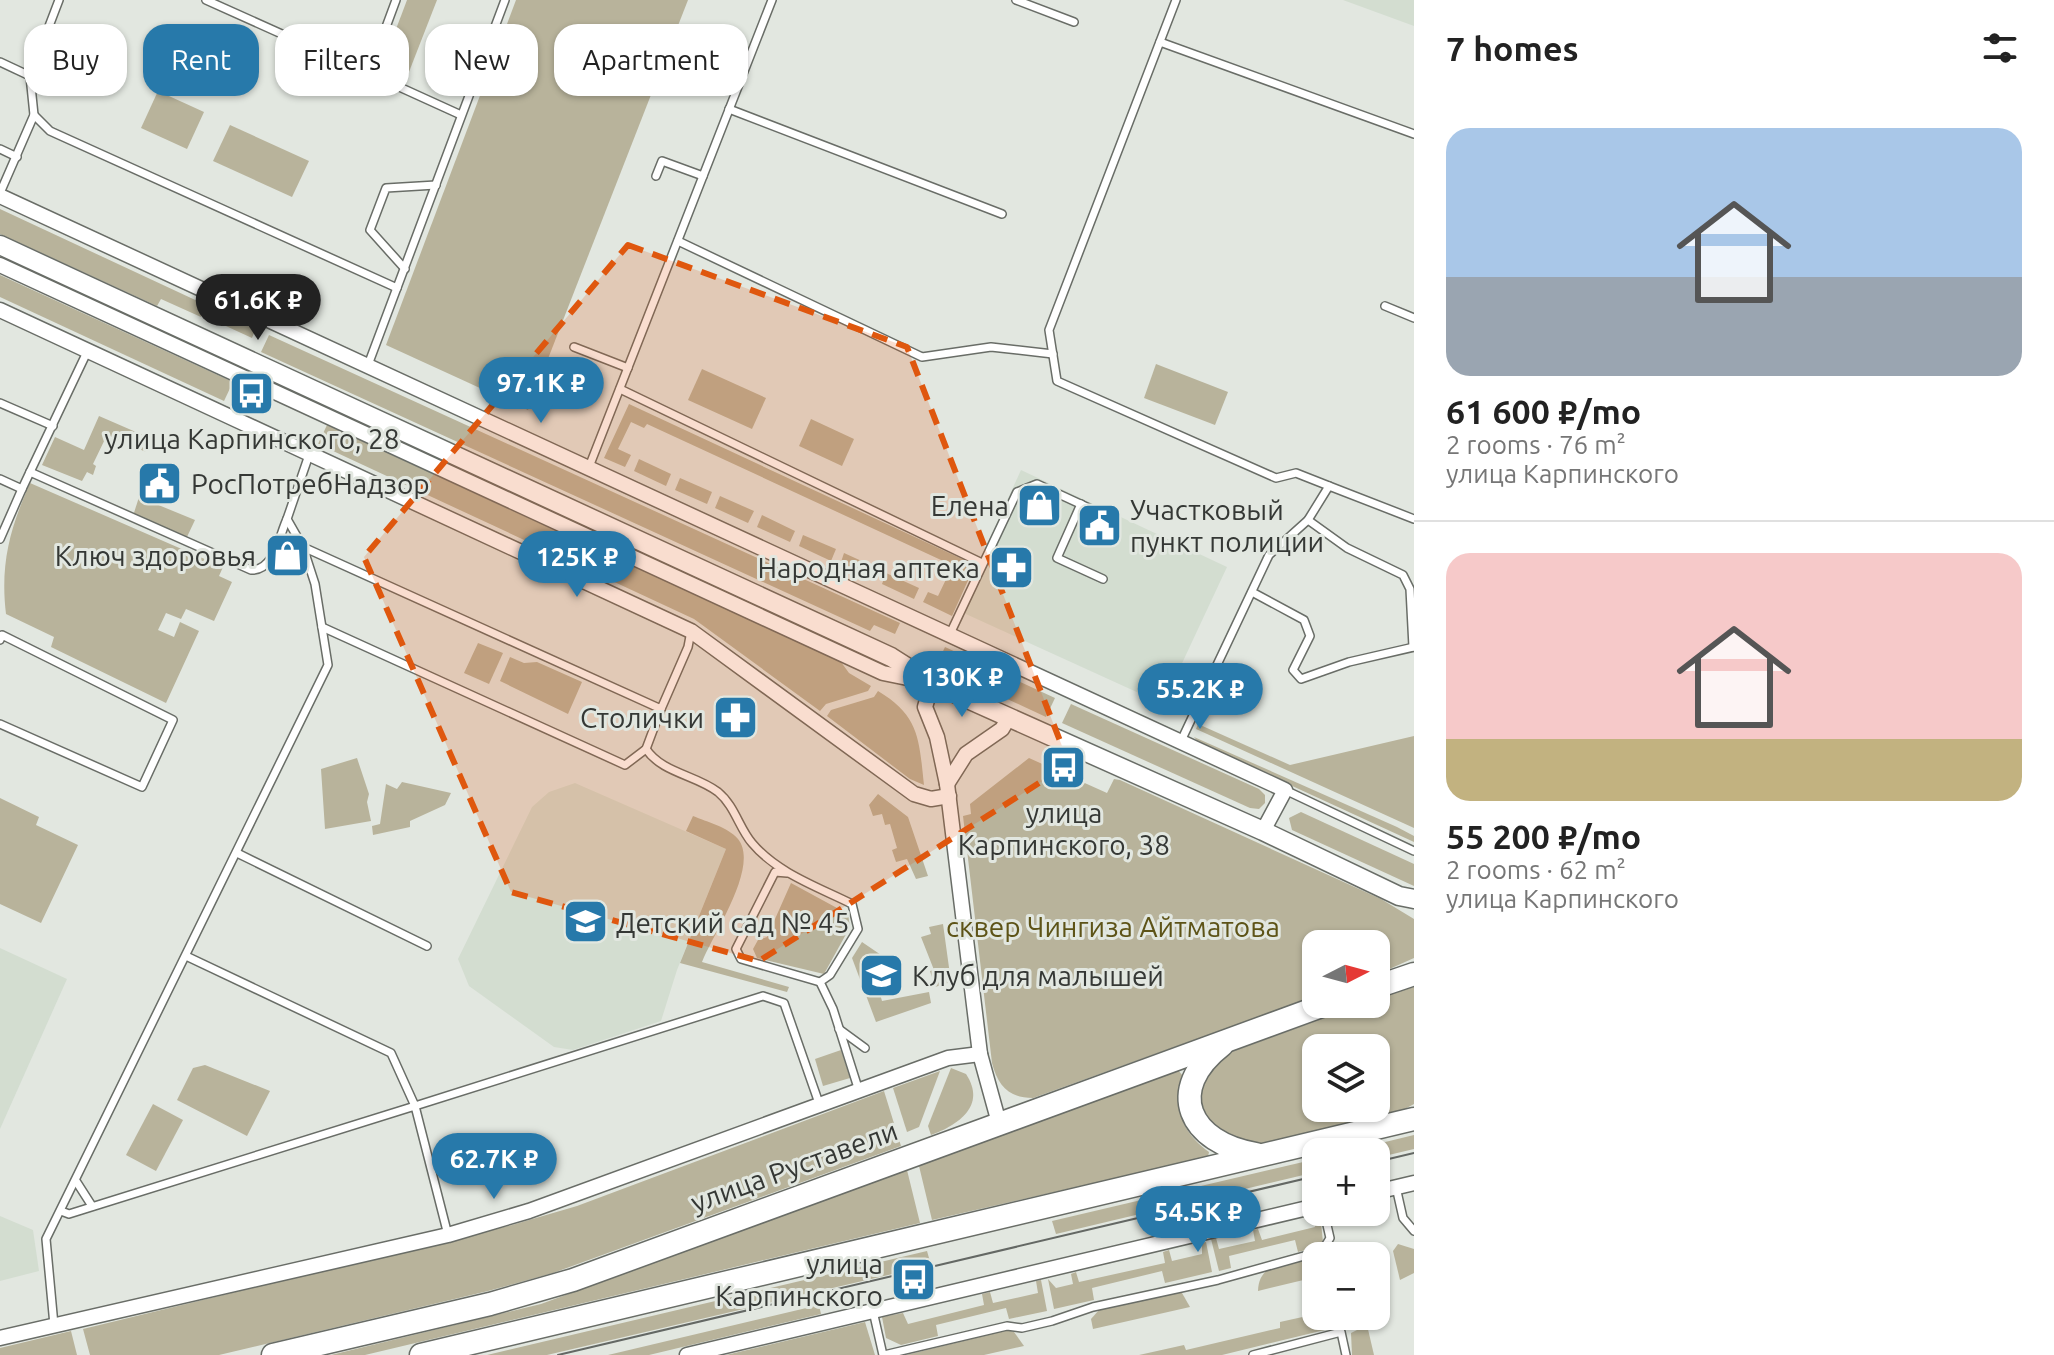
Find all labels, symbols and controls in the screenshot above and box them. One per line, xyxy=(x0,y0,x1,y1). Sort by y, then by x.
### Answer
chip: Buy xyxy=(24,24,127,96)
chip: Rent xyxy=(143,24,259,96)
chip: Filters xyxy=(275,24,409,96)
chip: New xyxy=(425,24,538,96)
chip: Apartment xyxy=(554,24,748,96)
icon: filters xyxy=(1978,26,2022,70)
text: 7 homes xyxy=(1446,29,1579,67)
icon: home xyxy=(1662,180,1806,324)
pin: 61.6K ₽ xyxy=(184,274,332,342)
text: 61.6K ₽ xyxy=(214,285,302,314)
pin: 97.1K ₽ xyxy=(467,357,615,425)
text: 97.1K ₽ xyxy=(497,368,585,397)
bus stop icon: улица Карпинского, 28 xyxy=(228,369,276,417)
text: 61 600 ₽/mo xyxy=(1446,392,1641,430)
place label: улица Карпинского, 28 xyxy=(104,423,400,454)
text: 2 rooms · 76 m² xyxy=(1446,430,1626,459)
public building icon: РосПотребНадзор xyxy=(136,459,184,507)
text: улица Карпинского xyxy=(1446,459,1679,488)
place label: РосПотребНадзор xyxy=(191,468,430,499)
shop icon: Елена xyxy=(1016,481,1064,529)
place label: Елена xyxy=(931,490,1009,521)
place label: Участковый пункт полиции xyxy=(1130,494,1324,557)
public building icon: Участковый пункт полиции xyxy=(1075,501,1123,549)
shop icon: Ключ здоровья xyxy=(263,531,311,579)
pin: 125K ₽ xyxy=(512,531,642,599)
place label: Ключ здоровья xyxy=(55,540,256,571)
text: 125K ₽ xyxy=(536,542,618,571)
pharmacy icon: Народная аптека xyxy=(987,543,1035,591)
place label: Народная аптека xyxy=(758,552,980,583)
icon: home xyxy=(1662,605,1806,749)
pin: 130K ₽ xyxy=(897,651,1027,719)
text: 130K ₽ xyxy=(921,662,1003,691)
pin: 55.2K ₽ xyxy=(1126,663,1274,731)
text: 55.2K ₽ xyxy=(1156,674,1244,703)
pharmacy icon: Столички xyxy=(711,693,759,741)
place label: Столички xyxy=(580,702,704,733)
bus stop icon: улица Карпинского, 38 xyxy=(1040,743,1088,791)
place label: улица Карпинского, 38 xyxy=(958,797,1170,860)
text: 55 200 ₽/mo xyxy=(1446,817,1641,855)
text: 2 rooms · 62 m² xyxy=(1446,855,1626,884)
text: улица Карпинского xyxy=(1446,884,1679,913)
school or university icon: Детский сад № 45 xyxy=(561,898,609,946)
place label: Детский сад № 45 xyxy=(616,907,849,938)
park label: сквер Чингиза Айтматова xyxy=(946,911,1280,942)
north arrow xyxy=(1302,930,1390,1018)
map controls xyxy=(1302,930,1390,1330)
school or university icon: Клуб для малышей xyxy=(857,951,905,999)
place label: Клуб для малышей xyxy=(912,960,1164,991)
button: layers xyxy=(1302,1034,1390,1122)
street label: улица Руставели xyxy=(686,1114,902,1218)
pin: 62.7K ₽ xyxy=(420,1133,568,1201)
button: + xyxy=(1302,1138,1390,1226)
text: 62.7K ₽ xyxy=(450,1144,538,1173)
pin: 54.5K ₽ xyxy=(1124,1186,1272,1254)
text: 54.5K ₽ xyxy=(1154,1197,1242,1226)
button: − xyxy=(1302,1242,1390,1330)
place label: улица Карпинского xyxy=(715,1248,883,1311)
bus stop icon: улица Карпинского xyxy=(890,1255,938,1303)

